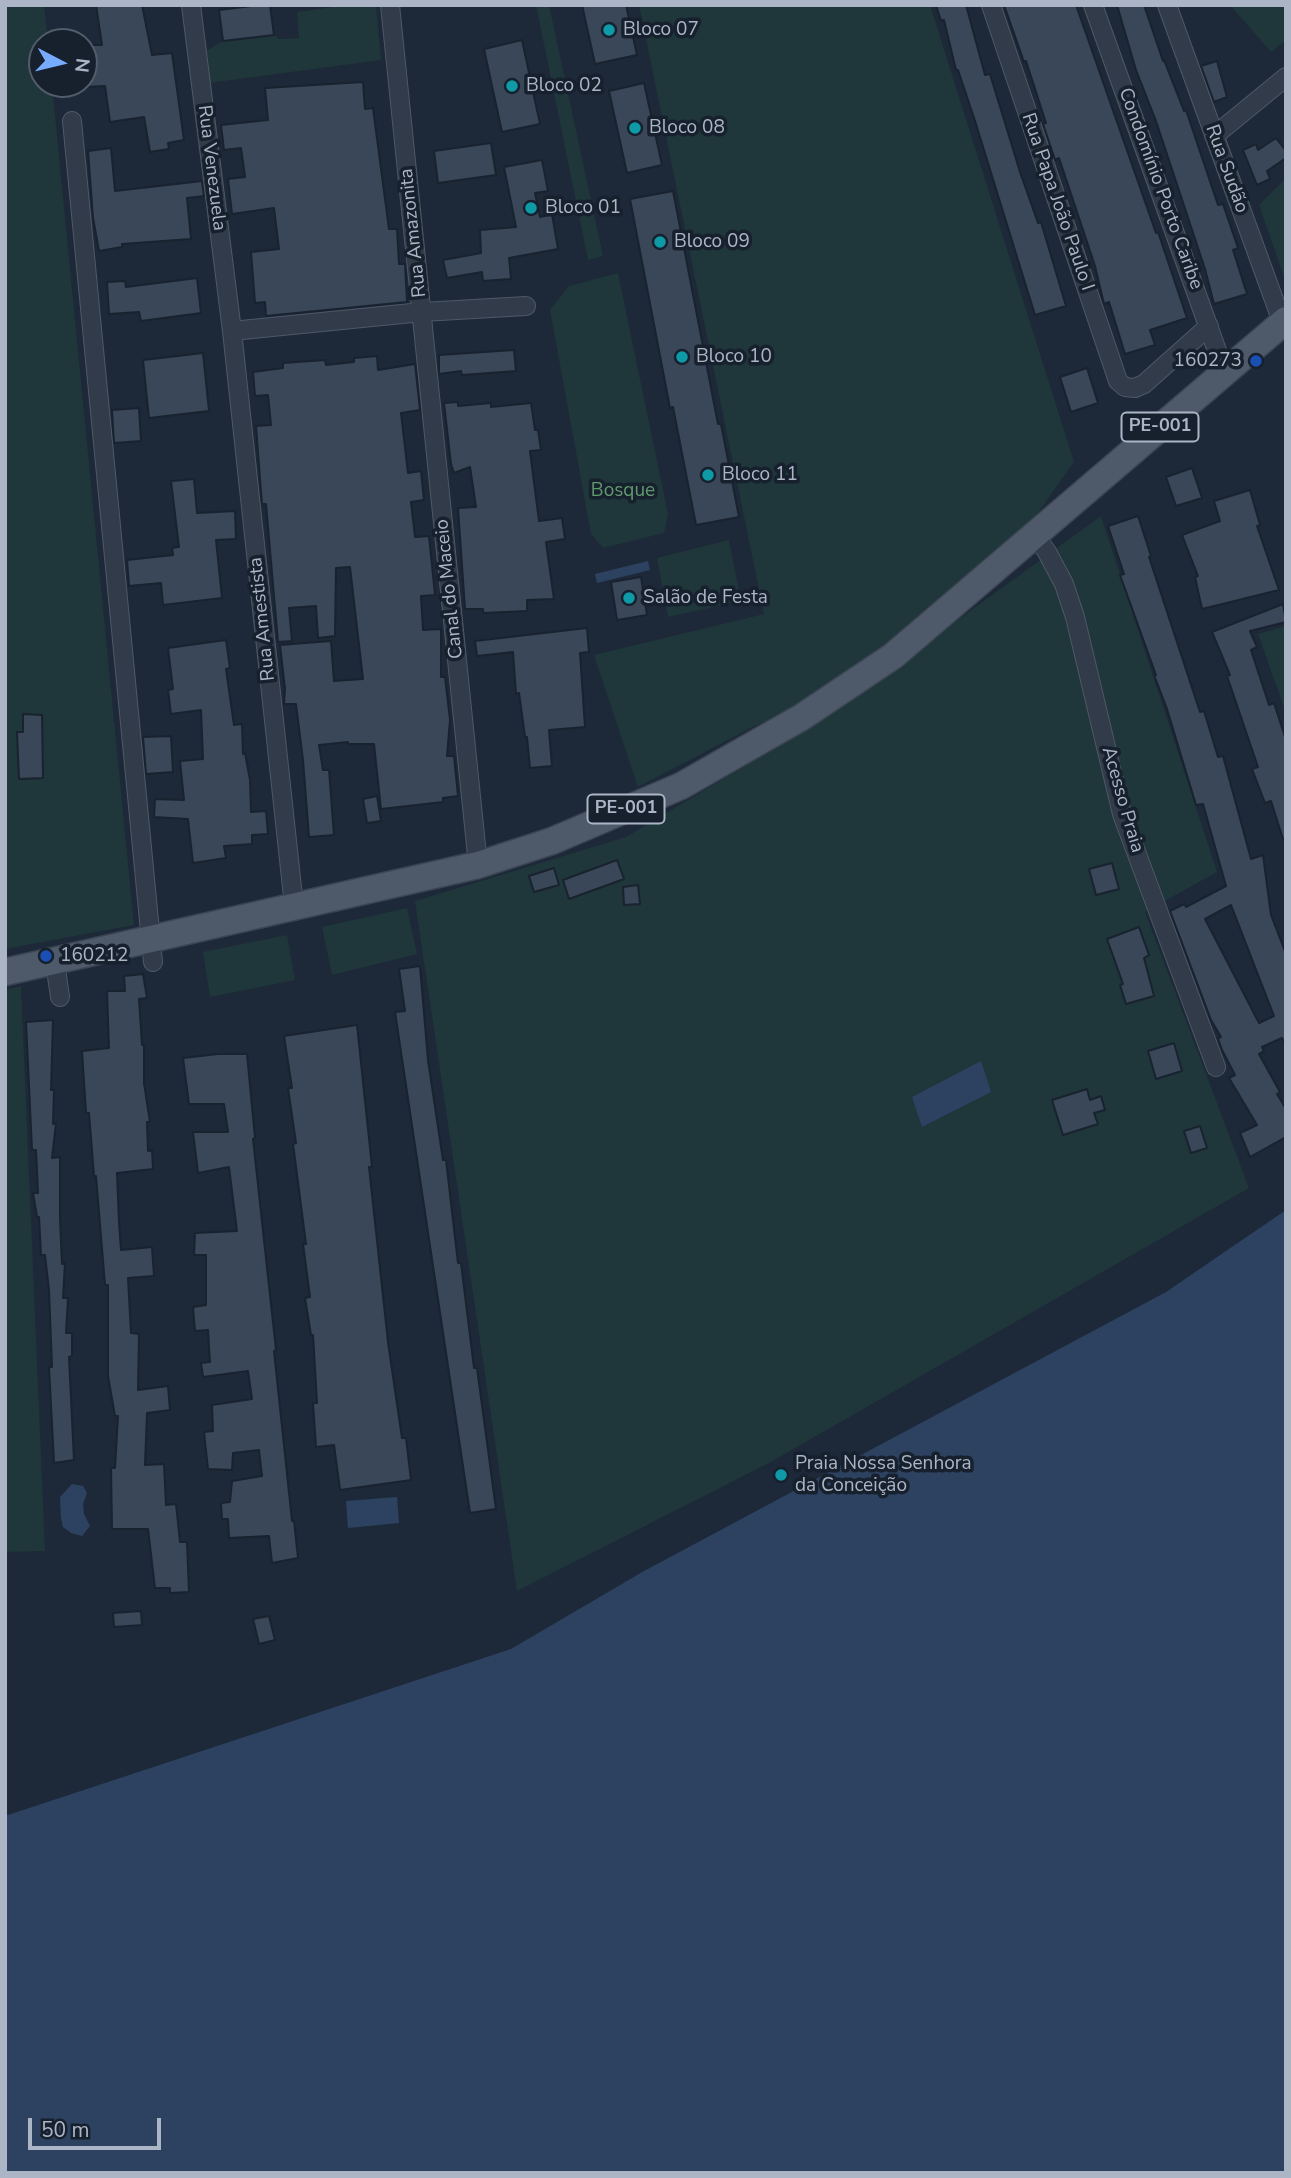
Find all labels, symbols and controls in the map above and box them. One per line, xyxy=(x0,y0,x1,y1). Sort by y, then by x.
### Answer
place label: Bloco 07 xyxy=(623,19,699,41)
marker: Bloco 07 xyxy=(601,22,617,38)
north arrow xyxy=(28,28,98,98)
text: N xyxy=(68,57,96,74)
place label: Bloco 02 xyxy=(526,75,602,97)
marker: Bloco 02 xyxy=(504,78,520,94)
street label: Condomínio Porto Caribe xyxy=(1113,85,1207,293)
street label: Rua Venezuela xyxy=(192,104,230,232)
street label: Rua Papa João Paulo I xyxy=(1016,110,1098,294)
place label: Bloco 08 xyxy=(649,117,725,139)
marker: Bloco 08 xyxy=(627,120,643,136)
street label: Rua Sudão xyxy=(1199,122,1253,216)
street label: Rua Amazonita xyxy=(396,167,432,299)
place label: Bloco 01 xyxy=(545,197,621,219)
marker: Bloco 01 xyxy=(523,200,539,216)
place label: Bloco 09 xyxy=(674,231,750,253)
marker: Bloco 09 xyxy=(652,234,668,250)
place label: Bloco 10 xyxy=(696,346,772,368)
marker: Bloco 10 xyxy=(674,349,690,365)
place label: 160273 xyxy=(1174,350,1242,372)
marker: 160273 xyxy=(1248,353,1264,369)
road number: PE-001 xyxy=(1122,412,1198,442)
place label: Bloco 11 xyxy=(722,464,798,486)
marker: Bloco 11 xyxy=(700,467,716,483)
park label: Bosque xyxy=(591,480,655,502)
street label: Canal do Maceio xyxy=(431,518,469,660)
street label: Rua Amestista xyxy=(245,556,281,682)
place label: Salão de Festa xyxy=(643,587,768,609)
marker: Salão de Festa xyxy=(621,590,637,606)
street label: Acesso Praia xyxy=(1096,744,1148,856)
road number: PE-001 xyxy=(588,794,664,824)
place label: 160212 xyxy=(60,945,128,967)
marker: 160212 xyxy=(38,948,54,964)
place label: Praia Nossa Senhora da Conceição xyxy=(795,1453,972,1497)
marker: Praia Nossa Senhora da Conceição xyxy=(773,1467,789,1483)
scale bar xyxy=(32,2104,164,2148)
text: 50 m xyxy=(41,2116,90,2144)

